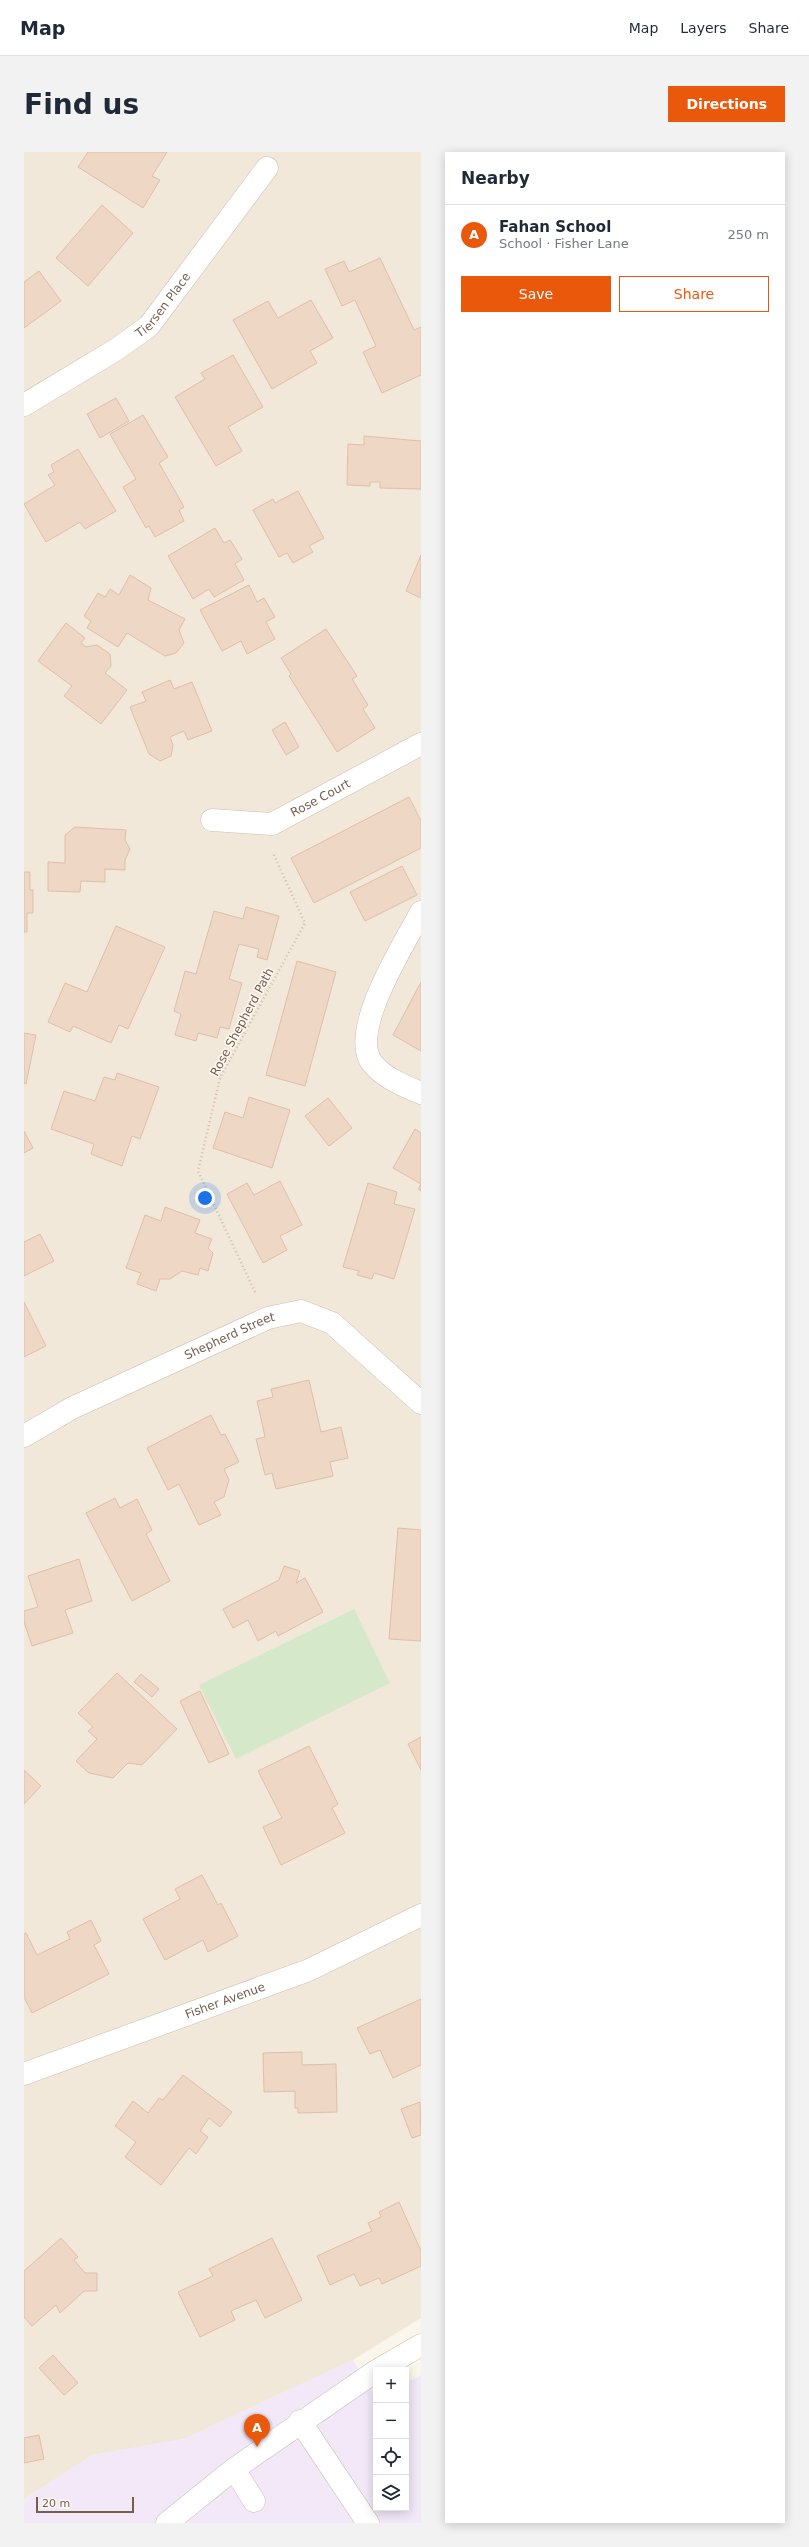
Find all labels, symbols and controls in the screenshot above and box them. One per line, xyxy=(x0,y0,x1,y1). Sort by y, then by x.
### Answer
text: Map xyxy=(20,17,65,39)
text: Map xyxy=(629,20,658,36)
text: Layers xyxy=(680,20,727,36)
text: Share xyxy=(749,20,789,36)
button: Directions xyxy=(668,86,785,122)
text: Find us xyxy=(24,88,139,121)
text: Nearby xyxy=(461,168,530,188)
text: Fahan School xyxy=(499,218,611,236)
text: A xyxy=(469,227,479,242)
text: 250 m xyxy=(727,227,769,242)
text: School · Fisher Lane xyxy=(499,236,629,251)
street label: Tiersen Place xyxy=(132,270,193,341)
button: Save xyxy=(461,276,611,312)
button: Share xyxy=(619,276,769,312)
street label: Rose Court xyxy=(288,776,353,820)
street label: Rose Shepherd Path xyxy=(208,966,276,1078)
your location xyxy=(195,1188,215,1208)
street label: Shepherd Street xyxy=(182,1310,276,1362)
street label: Fisher Avenue xyxy=(183,1980,267,2022)
map controls xyxy=(373,2367,409,2511)
button: + xyxy=(373,2367,409,2403)
button: − xyxy=(373,2403,409,2439)
pin: A xyxy=(244,2414,270,2447)
button: locate xyxy=(373,2439,409,2475)
button: layers xyxy=(373,2475,409,2511)
scale bar xyxy=(36,2495,134,2514)
text: 20 m xyxy=(42,2497,70,2510)

